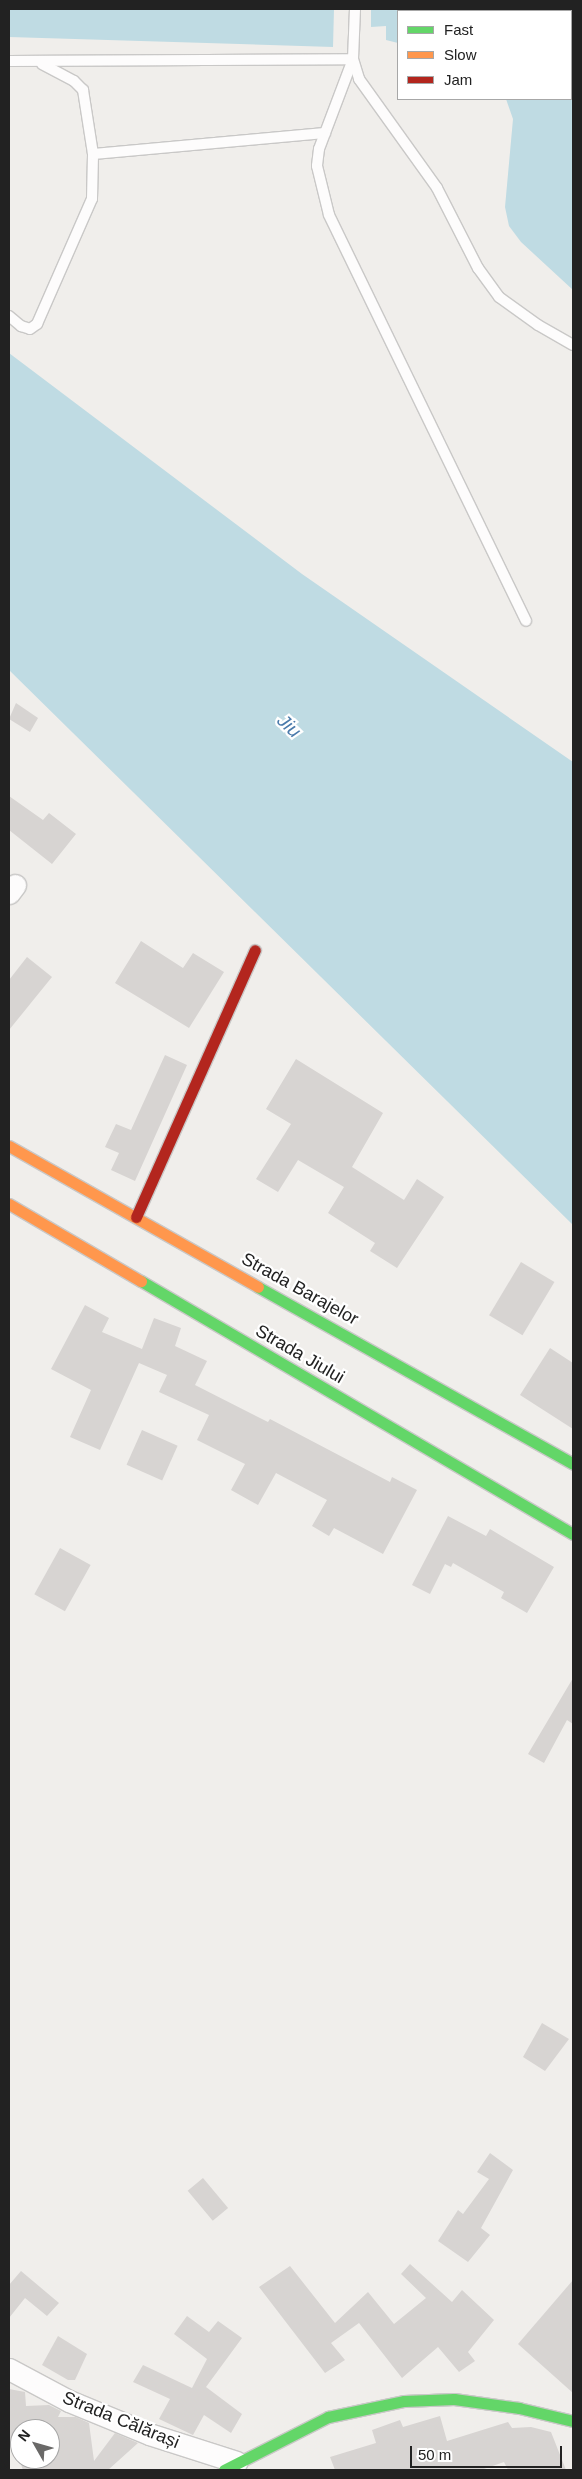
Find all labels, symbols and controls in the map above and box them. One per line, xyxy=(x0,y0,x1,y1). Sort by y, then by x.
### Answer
legend xyxy=(397,10,572,100)
text: Fast xyxy=(444,21,473,38)
text: Slow xyxy=(444,46,477,63)
text: Jam xyxy=(444,71,472,88)
water label: Jiu xyxy=(272,709,306,743)
street label: Strada Barajelor xyxy=(238,1248,362,1330)
street label: Strada Jiului xyxy=(252,1320,348,1388)
street label: Strada Călărași xyxy=(59,2387,183,2453)
north arrow xyxy=(10,2419,60,2469)
text: N xyxy=(15,2426,33,2444)
scale bar xyxy=(412,2436,564,2468)
text: 50 m xyxy=(418,2446,451,2463)

